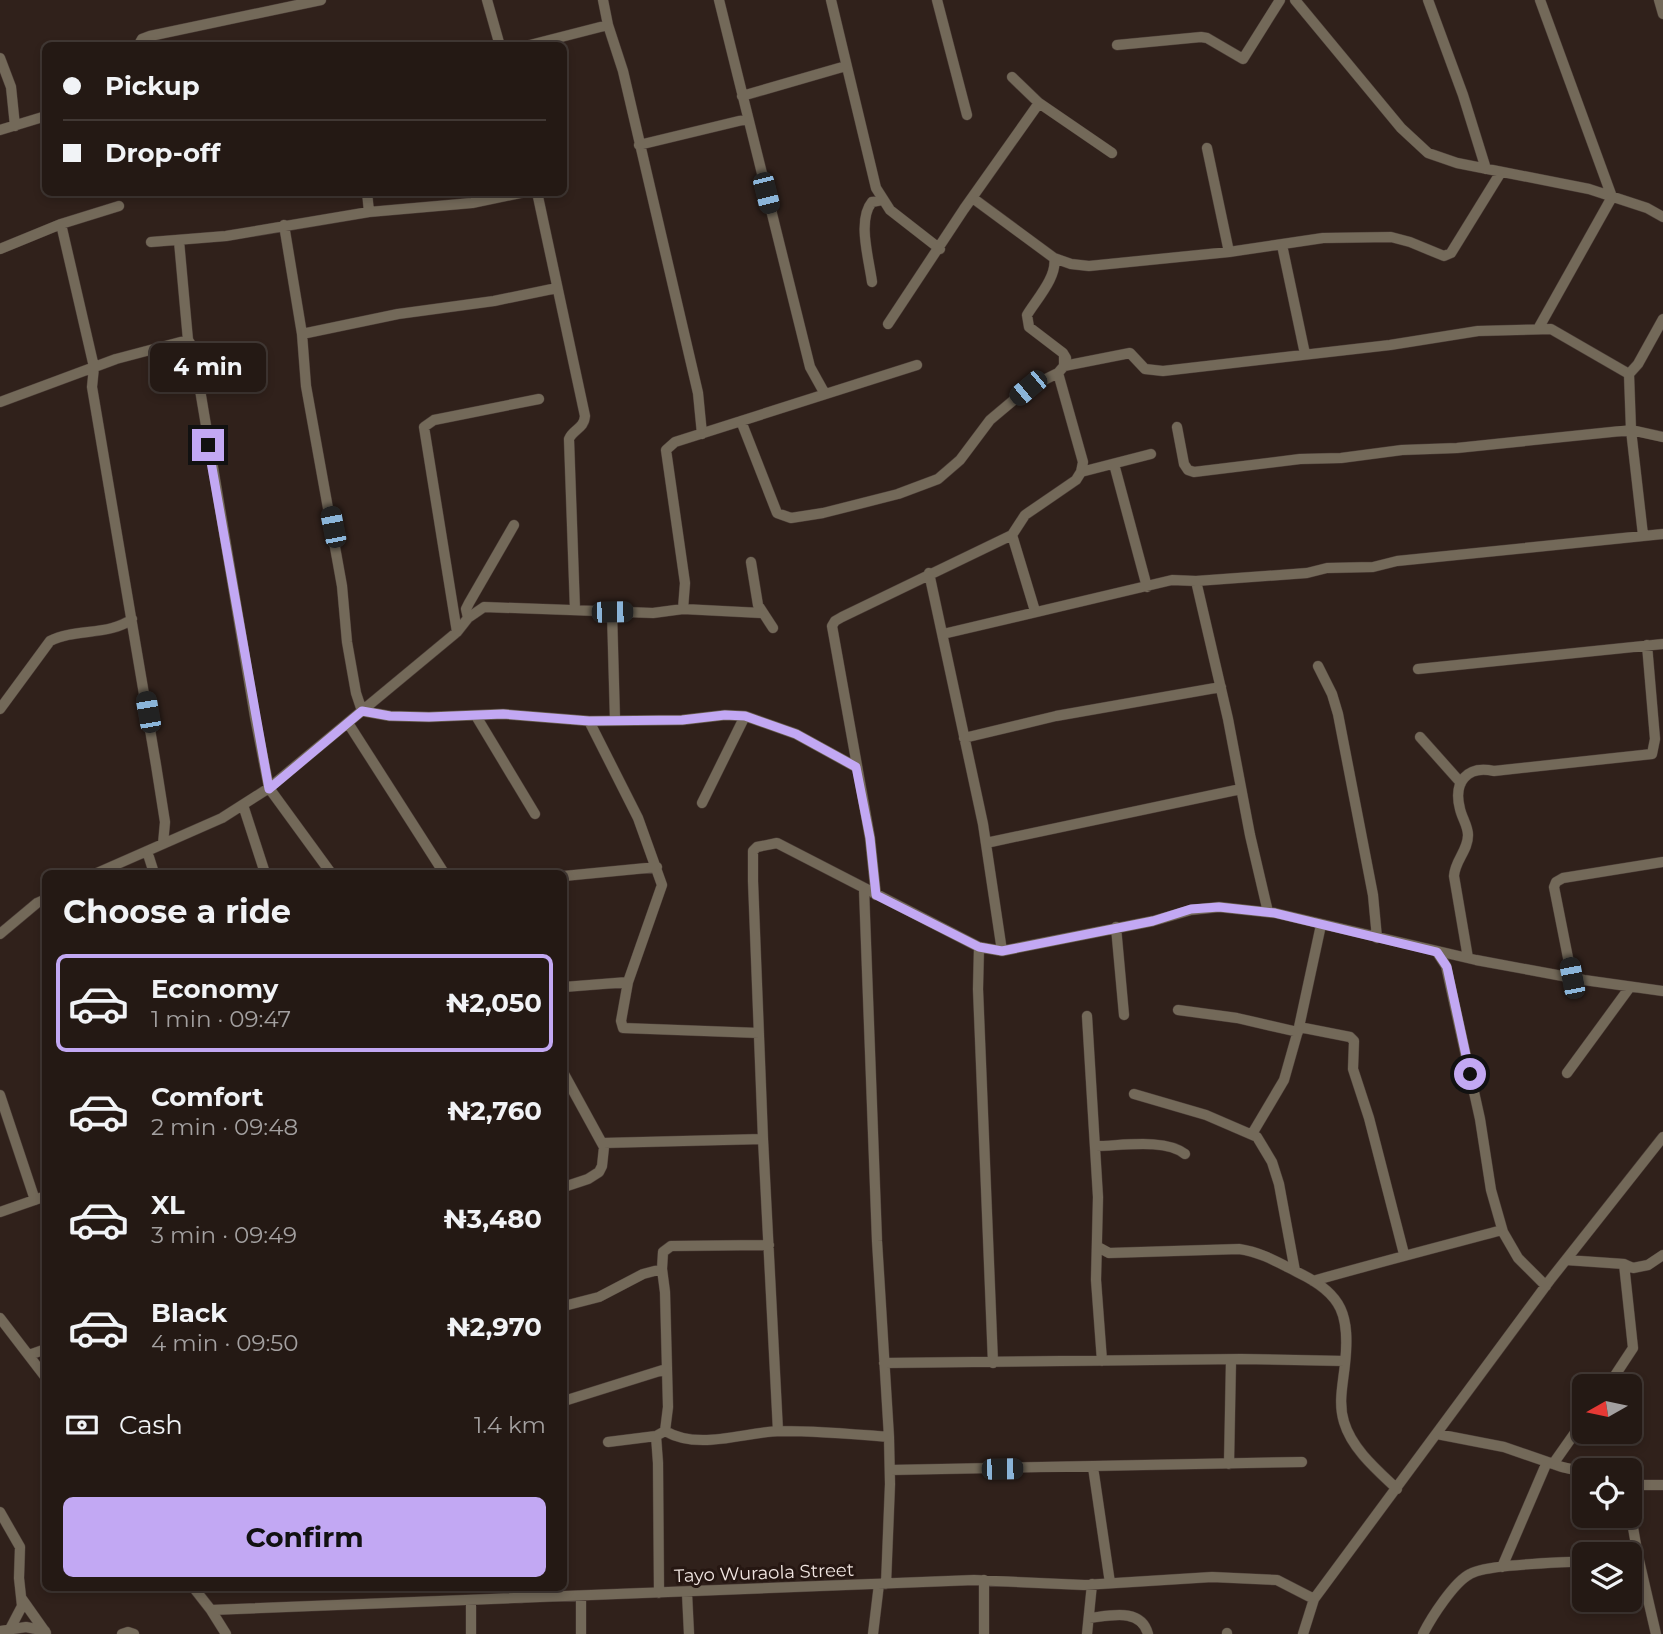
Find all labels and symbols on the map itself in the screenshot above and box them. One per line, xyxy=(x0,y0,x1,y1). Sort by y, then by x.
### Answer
car xyxy=(751,170,782,216)
callout: 4 min xyxy=(150,344,266,392)
car xyxy=(1006,366,1051,410)
route end xyxy=(192,429,224,461)
car xyxy=(319,504,348,550)
car xyxy=(591,601,634,623)
car xyxy=(135,689,162,735)
car xyxy=(1558,955,1587,1001)
route start xyxy=(1454,1058,1486,1090)
north arrow xyxy=(1572,1374,1642,1444)
car xyxy=(981,1458,1024,1480)
street label: Tayo Wuraola Street xyxy=(674,1559,854,1587)

